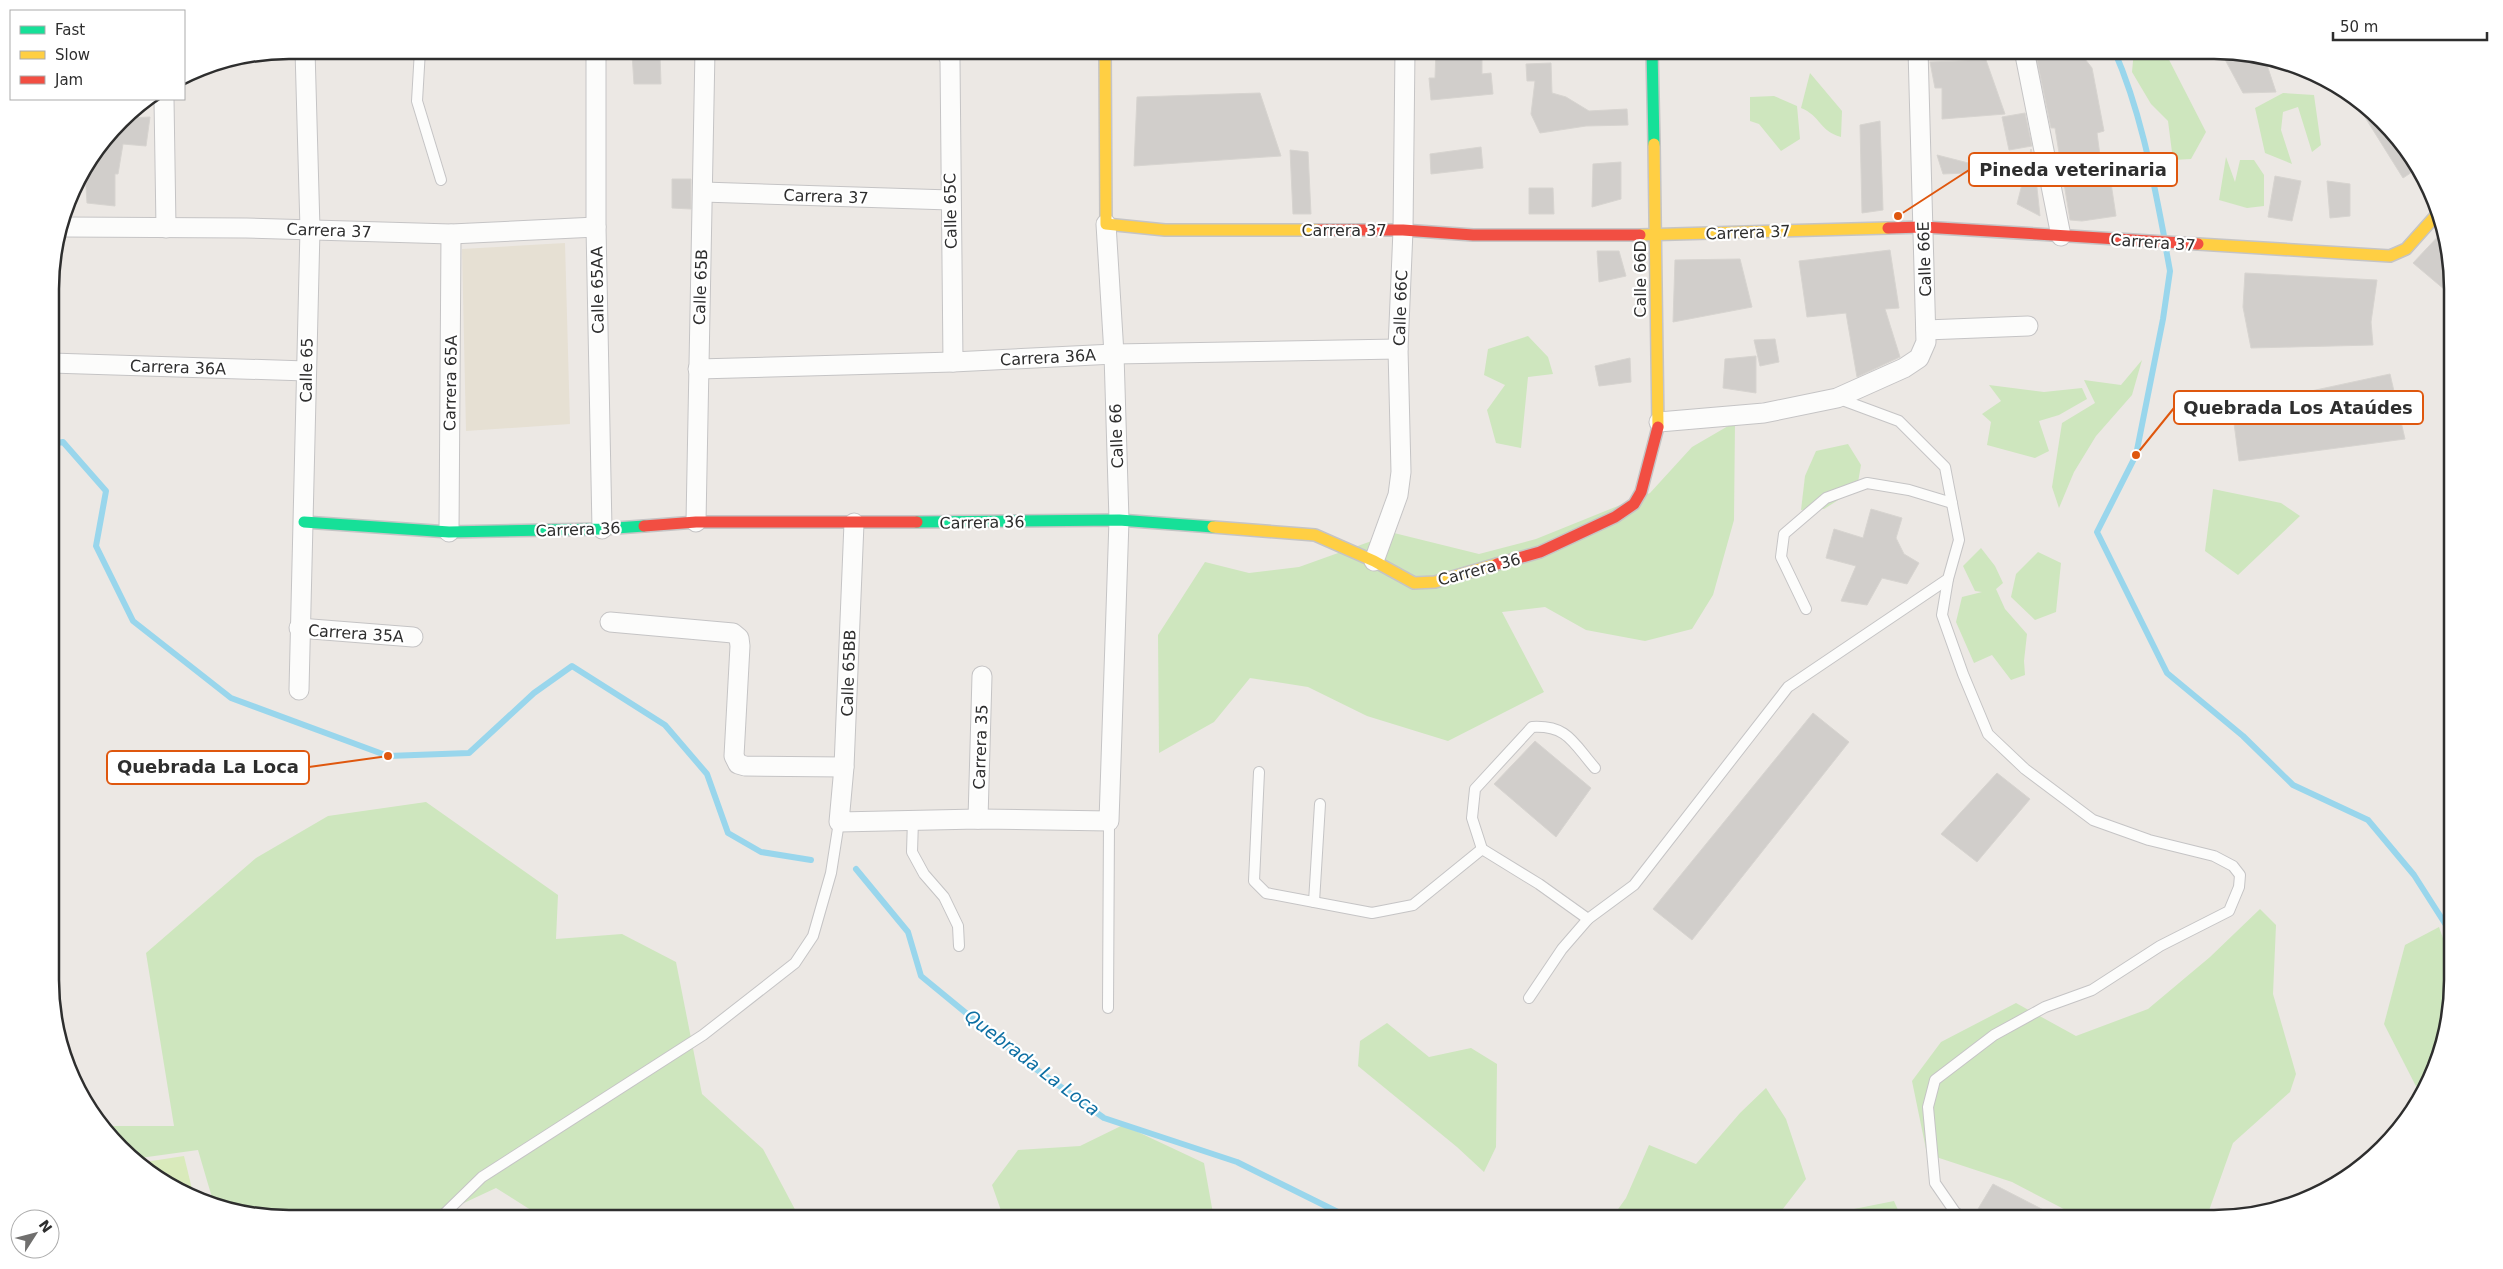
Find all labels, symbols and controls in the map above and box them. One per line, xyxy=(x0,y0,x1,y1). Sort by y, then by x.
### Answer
legend xyxy=(10,10,185,100)
scale bar xyxy=(2333,10,2487,42)
text: 50 m xyxy=(2340,18,2378,36)
text: Fast xyxy=(55,21,85,39)
text: Slow xyxy=(55,46,90,64)
text: Jam xyxy=(54,71,83,89)
callout: Pineda veterinaria xyxy=(1969,153,2177,186)
text: Pineda veterinaria xyxy=(1979,159,2167,180)
street label: Calle 65C xyxy=(940,173,961,249)
street label: Carrera 37 xyxy=(783,186,869,207)
street label: Carrera 37 xyxy=(286,220,372,241)
street label: Carrera 37 xyxy=(1301,221,1387,240)
street label: Calle 66E xyxy=(1914,221,1935,297)
street label: Carrera 37 xyxy=(1705,222,1791,243)
street label: Carrera 37 xyxy=(2110,230,2196,255)
street label: Calle 66D xyxy=(1631,240,1650,318)
street label: Calle 65AA xyxy=(587,246,608,334)
street label: Calle 65B xyxy=(690,249,711,325)
street label: Calle 66C xyxy=(1390,270,1411,346)
street label: Carrera 65A xyxy=(440,335,461,431)
street label: Calle 65 xyxy=(296,337,317,403)
street label: Carrera 36A xyxy=(1000,345,1097,370)
street label: Carrera 36A xyxy=(130,356,226,379)
callout: Quebrada Los Ataúdes xyxy=(2174,391,2423,424)
text: Quebrada Los Ataúdes xyxy=(2183,397,2413,418)
street label: Calle 66 xyxy=(1106,403,1127,469)
street label: Carrera 36 xyxy=(939,512,1025,533)
street label: Carrera 36 xyxy=(535,519,621,540)
street label: Carrera 36 xyxy=(1436,549,1523,590)
street label: Carrera 35A xyxy=(307,621,405,646)
street label: Calle 65BB xyxy=(837,629,860,717)
street label: Carrera 35 xyxy=(970,704,991,790)
callout: Quebrada La Loca xyxy=(107,751,309,784)
text: Quebrada La Loca xyxy=(117,756,299,777)
water label: Quebrada La Loca xyxy=(961,1005,1104,1120)
north arrow xyxy=(10,1209,60,1259)
text: N xyxy=(36,1217,55,1236)

